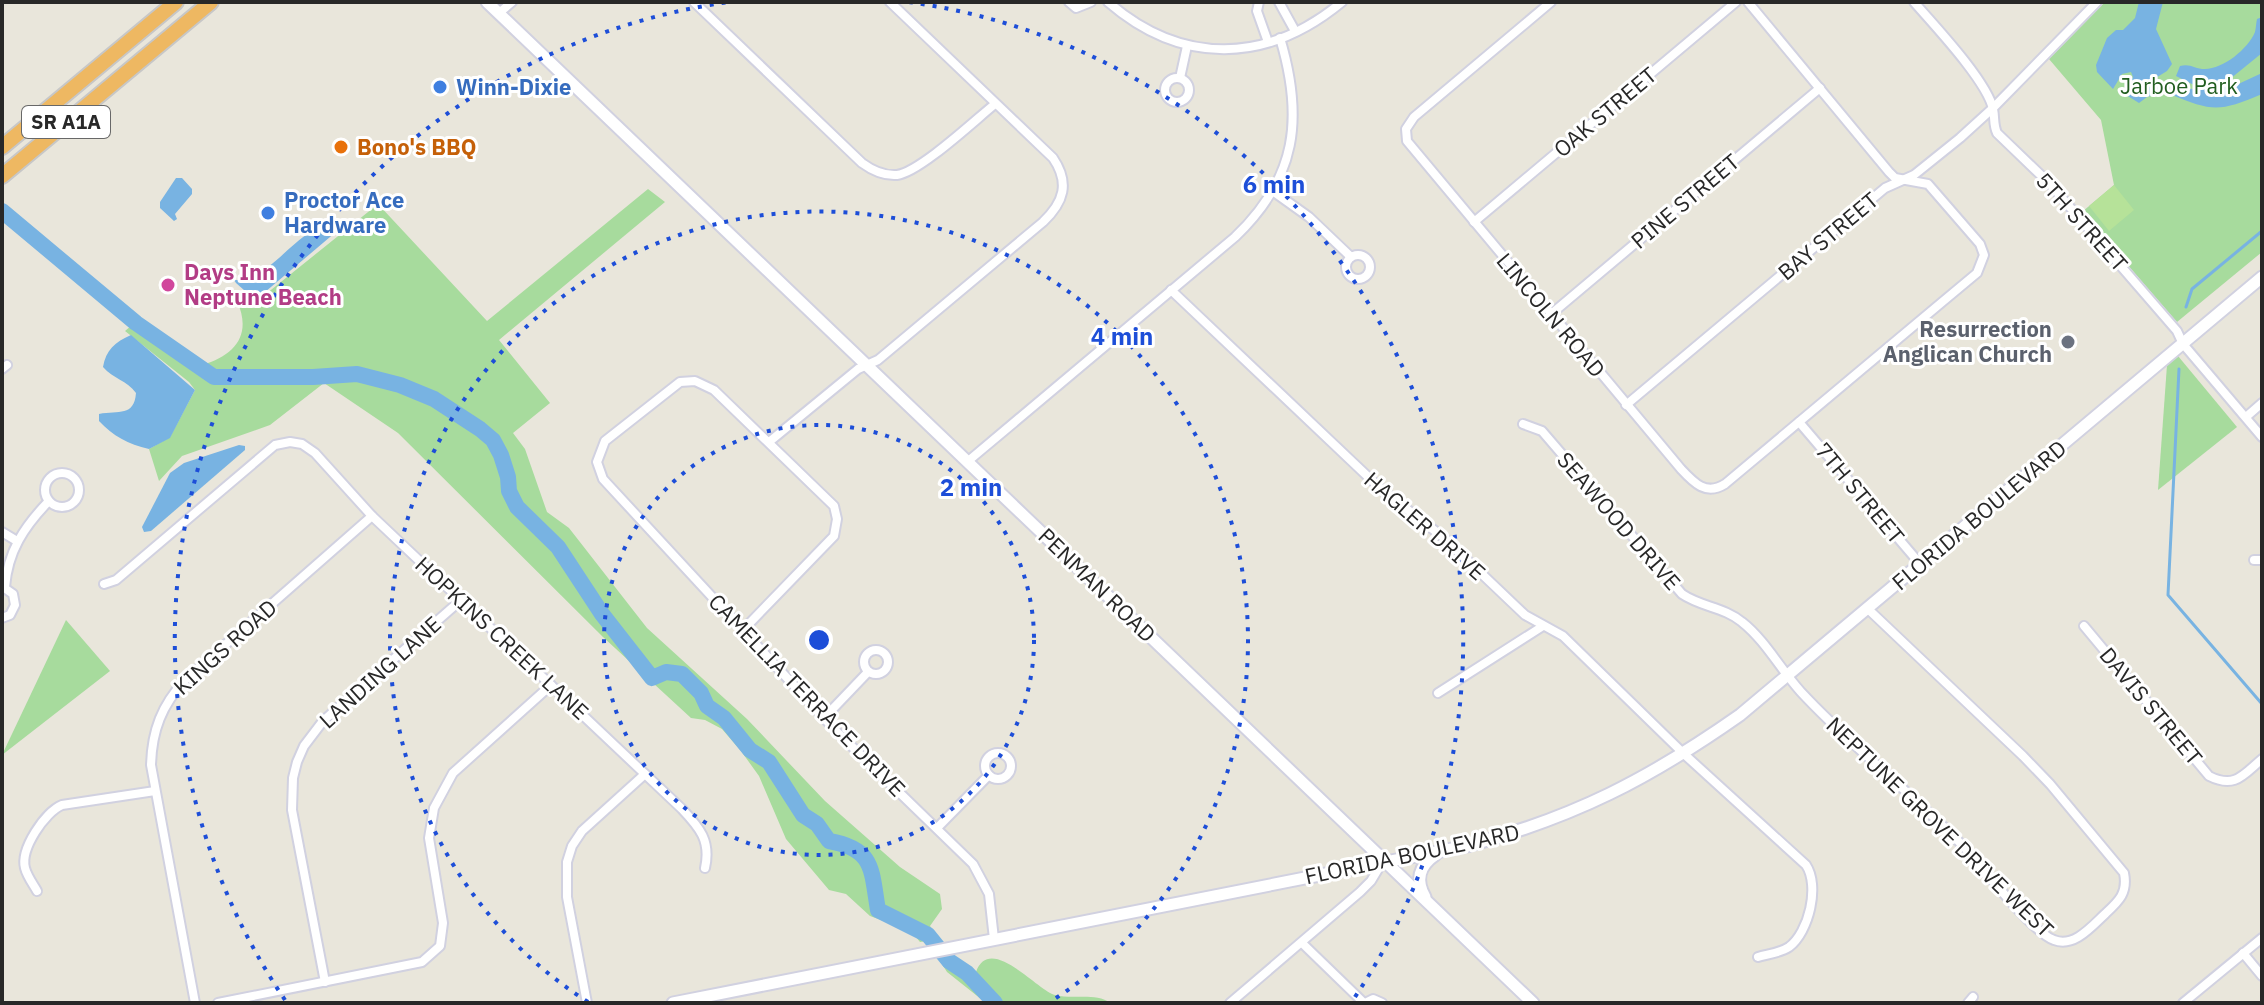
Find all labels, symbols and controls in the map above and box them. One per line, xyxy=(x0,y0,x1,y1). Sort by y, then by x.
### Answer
street label: OAK STREET xyxy=(1547,60,1663,163)
park label: Jarboe Park xyxy=(2120,71,2238,100)
place label: Winn-Dixie xyxy=(456,72,571,101)
marker: Winn-Dixie xyxy=(431,78,449,96)
road number: SR A1A xyxy=(22,106,110,138)
place label: Bono's BBQ xyxy=(357,132,476,161)
marker: Bono's BBQ xyxy=(332,138,350,156)
street label: PINE STREET xyxy=(1624,146,1745,255)
street label: 5TH STREET xyxy=(2030,166,2135,278)
text: 6 min xyxy=(1243,168,1305,200)
place label: Proctor Ace Hardware xyxy=(284,185,404,239)
street label: BAY STREET xyxy=(1771,185,1884,286)
marker: Proctor Ace Hardware xyxy=(259,204,277,222)
street label: LINCOLN ROAD xyxy=(1491,246,1612,383)
place label: Days Inn Neptune Beach xyxy=(184,257,342,311)
marker: Days Inn Neptune Beach xyxy=(159,276,177,294)
place label: Resurrection Anglican Church xyxy=(1883,314,2052,368)
text: 4 min xyxy=(1091,320,1153,352)
marker: Resurrection Anglican Church xyxy=(2059,333,2077,351)
street label: FLORIDA BOULEVARD xyxy=(1886,433,2072,596)
street label: 7TH STREET xyxy=(1809,436,1912,550)
street label: SEAWOOD DRIVE xyxy=(1551,445,1687,596)
street label: HAGLER DRIVE xyxy=(1359,465,1492,586)
text: 2 min xyxy=(940,471,1002,503)
street label: PENMAN ROAD xyxy=(1032,521,1162,648)
street label: HOPKINS CREEK LANE xyxy=(409,550,595,726)
street label: CAMELLIA TERRACE DRIVE xyxy=(703,587,912,802)
street label: KINGS ROAD xyxy=(167,593,283,701)
street label: LANDING LANE xyxy=(313,609,447,734)
centre of rings xyxy=(805,626,833,654)
street label: DAVIS STREET xyxy=(2094,641,2209,771)
street label: NEPTUNE GROVE DRIVE WEST xyxy=(1820,710,2060,943)
street label: FLORIDA BOULEVARD xyxy=(1302,817,1522,890)

